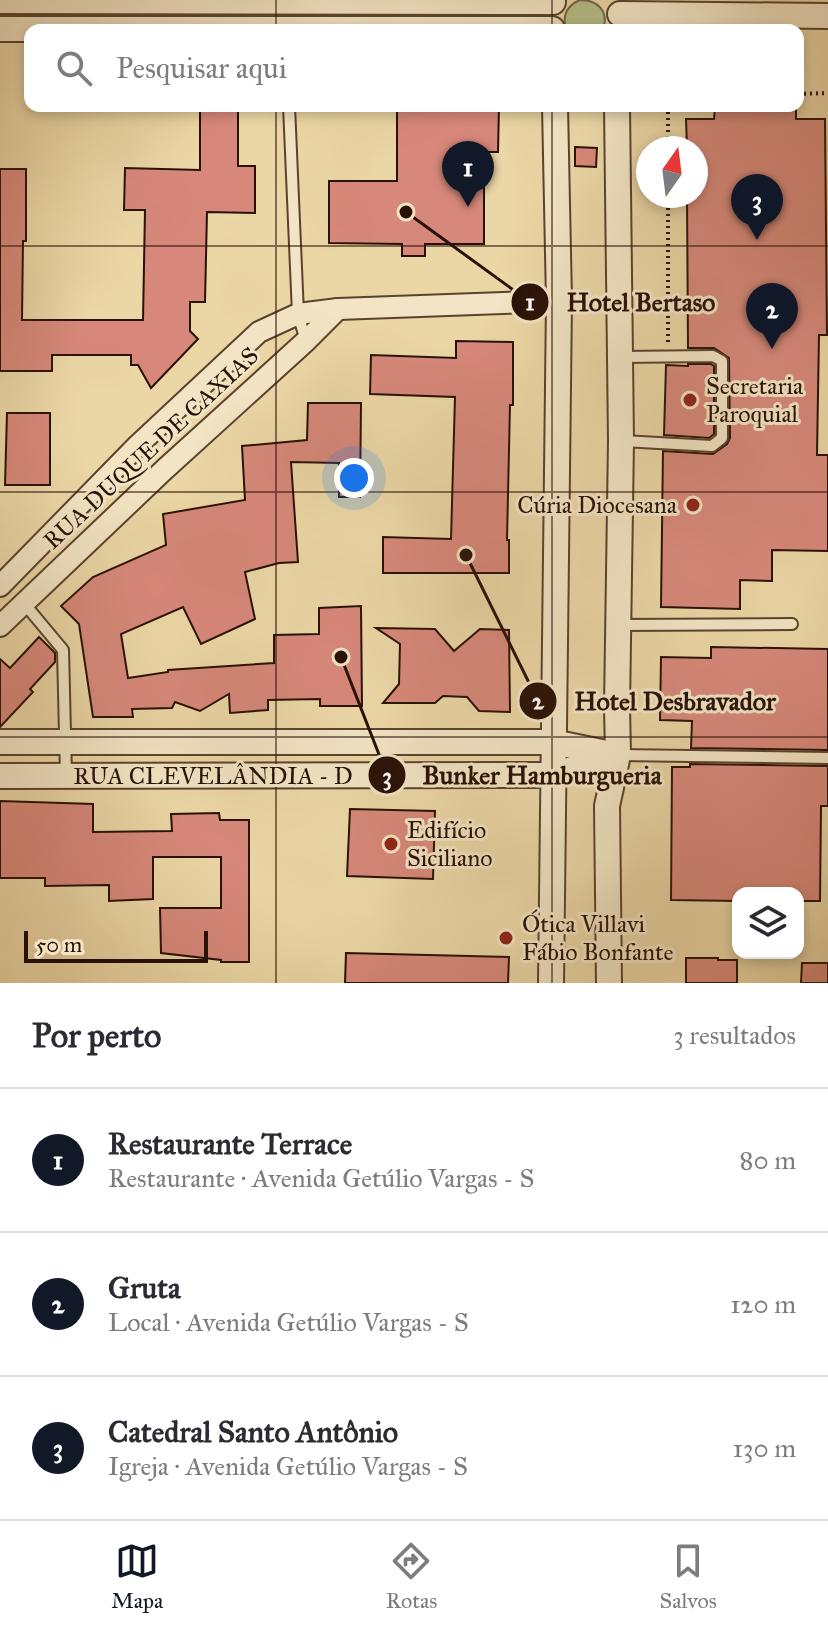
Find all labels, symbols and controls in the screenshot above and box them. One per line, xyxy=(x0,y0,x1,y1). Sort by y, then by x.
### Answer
search box xyxy=(24,24,804,112)
icon: search xyxy=(52,46,96,90)
text: Pesquisar aqui xyxy=(116,50,287,86)
north arrow xyxy=(636,136,708,208)
pin: 1 xyxy=(442,141,494,207)
pin: 3 xyxy=(731,174,783,240)
callout: Hotel Bertaso xyxy=(510,277,731,327)
pin: 2 xyxy=(746,283,798,349)
text: Hotel Bertaso xyxy=(567,286,715,318)
text: 1 xyxy=(525,287,535,317)
street label: RUA DUQUE DE CAXIAS xyxy=(37,340,265,556)
place label: Secretaria Paroquial xyxy=(706,371,804,429)
marker: Secretaria Paroquial xyxy=(681,391,699,409)
your location xyxy=(334,458,374,498)
place label: Cúria Diocesana xyxy=(517,490,678,520)
marker: Cúria Diocesana xyxy=(684,496,702,514)
callout: Hotel Desbravador xyxy=(518,676,792,726)
text: Hotel Desbravador xyxy=(574,685,777,717)
text: 2 xyxy=(532,686,545,716)
callout: Bunker Hamburgueria xyxy=(367,750,678,800)
text: Bunker Hamburgueria xyxy=(422,759,663,792)
street label: RUA CLEVELÂNDIA - D xyxy=(73,761,353,791)
text: 3 xyxy=(382,761,392,791)
place label: Edifício Siciliano xyxy=(407,815,493,873)
marker: Edifício Siciliano xyxy=(382,835,400,853)
map controls xyxy=(732,887,804,959)
button: layers xyxy=(732,887,804,959)
place label: Ótica Villavi Fábio Bonfante xyxy=(522,909,674,967)
scale bar xyxy=(24,927,208,963)
marker: Ótica Villavi Fábio Bonfante xyxy=(497,929,515,947)
text: 50 m xyxy=(36,931,82,958)
text: Por perto xyxy=(32,1015,161,1056)
text: 3 resultados xyxy=(673,1019,796,1051)
text: Restaurante Terrace xyxy=(108,1126,352,1162)
text: 1 xyxy=(53,1144,63,1176)
text: 80 m xyxy=(740,1144,796,1176)
text: Restaurante · Avenida Getúlio Vargas - S xyxy=(108,1162,534,1194)
text: Gruta xyxy=(108,1270,181,1306)
text: 2 xyxy=(52,1288,64,1320)
text: 120 m xyxy=(730,1288,796,1320)
text: Local · Avenida Getúlio Vargas - S xyxy=(108,1306,469,1338)
text: Catedral Santo Antônio xyxy=(108,1414,398,1450)
text: 3 xyxy=(53,1432,63,1464)
text: 130 m xyxy=(733,1432,796,1464)
text: Igreja · Avenida Getúlio Vargas - S xyxy=(108,1450,468,1482)
tab: Mapa xyxy=(111,1539,163,1614)
tab: Rotas xyxy=(386,1539,437,1614)
tab: Salvos xyxy=(660,1539,717,1614)

